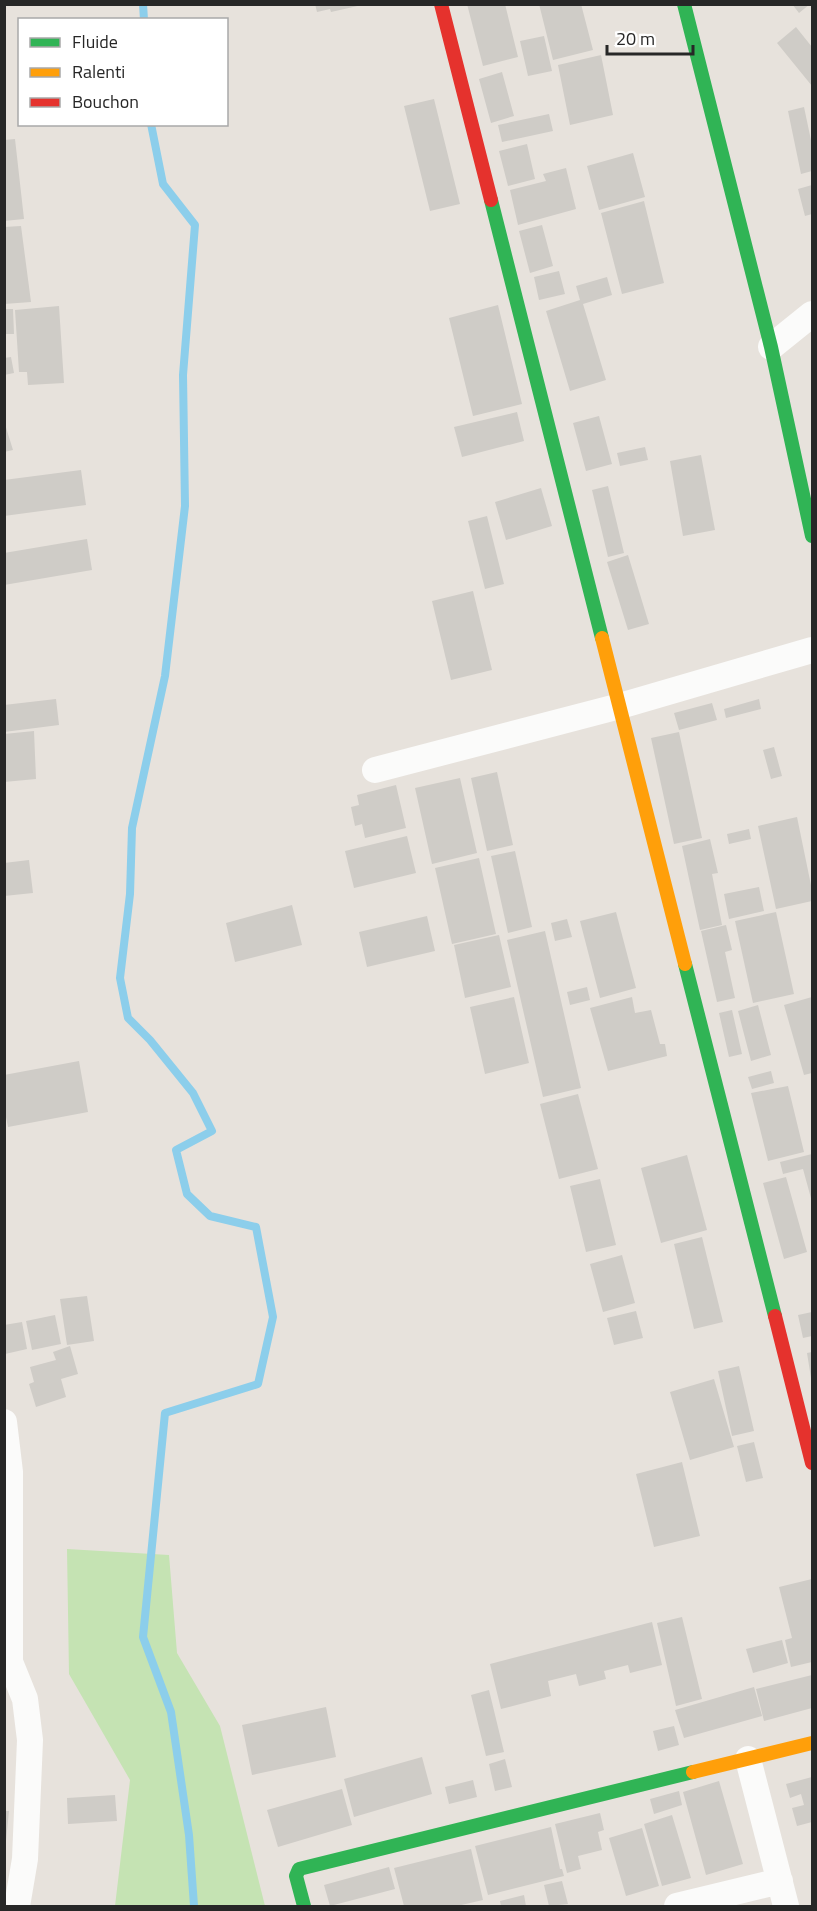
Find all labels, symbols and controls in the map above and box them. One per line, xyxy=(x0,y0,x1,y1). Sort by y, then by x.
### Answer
legend xyxy=(18,18,228,126)
scale bar xyxy=(607,18,692,56)
text: 20 m xyxy=(616,25,655,52)
text: Fluide xyxy=(72,28,118,55)
text: Ralenti xyxy=(72,58,125,85)
text: Bouchon xyxy=(72,88,139,115)

